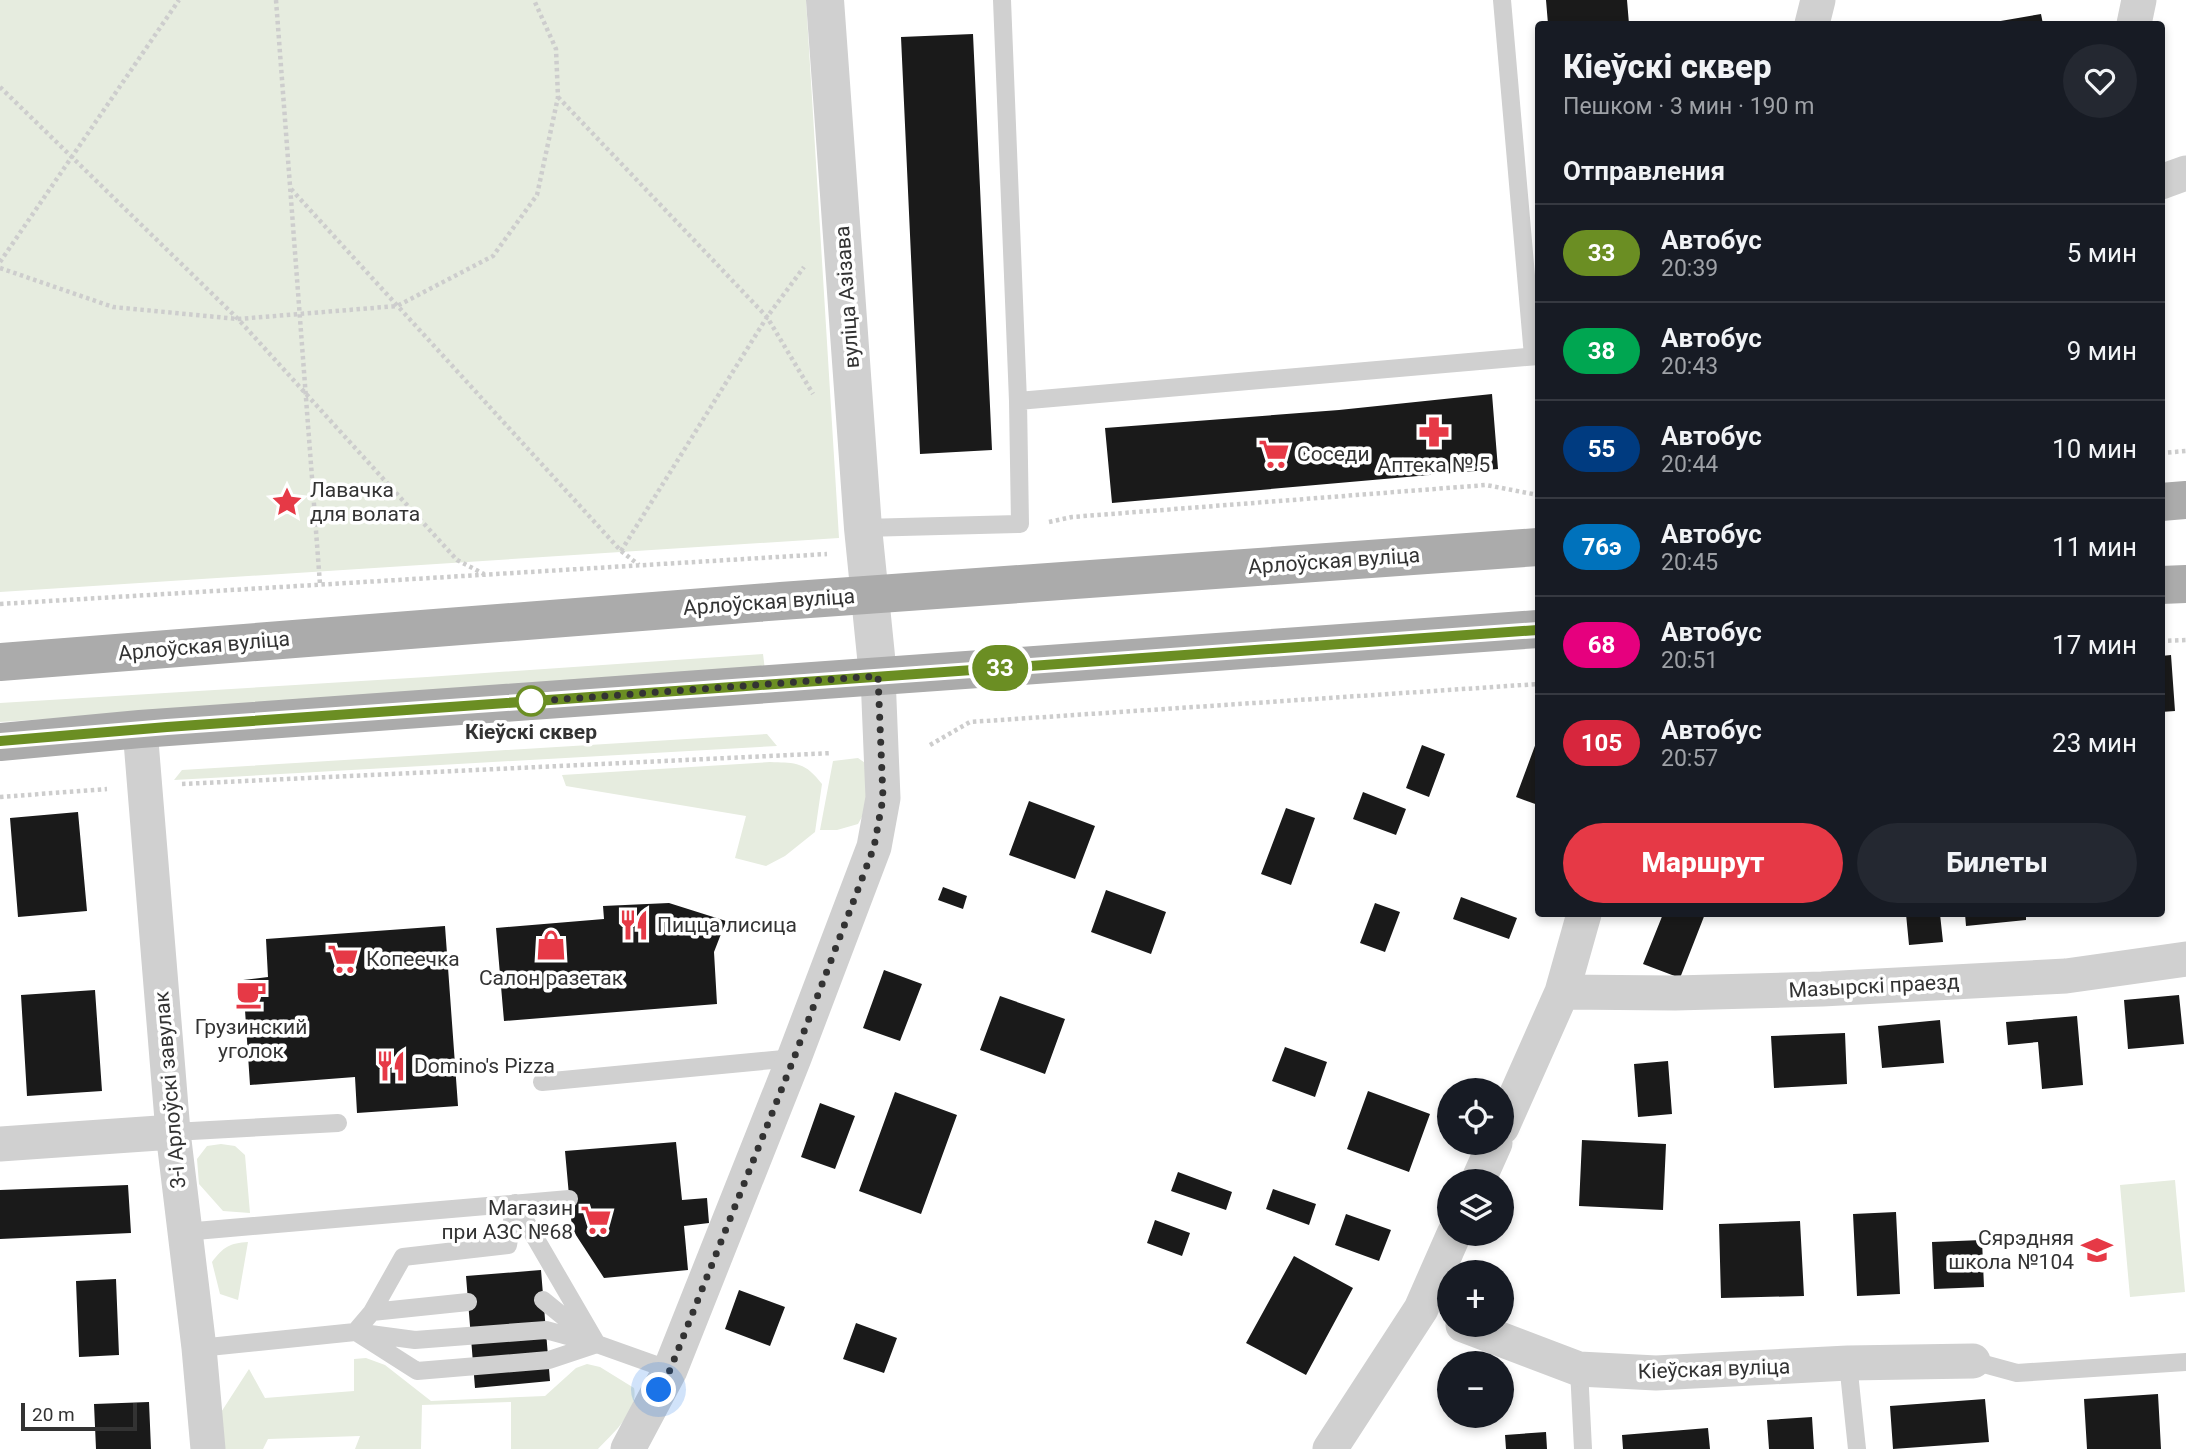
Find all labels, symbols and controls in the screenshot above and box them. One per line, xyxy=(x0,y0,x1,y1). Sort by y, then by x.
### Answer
button: heart xyxy=(2063,44,2137,118)
text: Кіеўскі сквер xyxy=(1563,47,1772,86)
text: Пешком · 3 мин · 190 m xyxy=(1563,93,1814,120)
text: Отправления xyxy=(1563,156,1725,186)
street label: вуліца Азізава xyxy=(830,225,864,369)
text: Автобус xyxy=(1661,225,1762,255)
text: 5 мин xyxy=(2067,238,2137,268)
text: 33 xyxy=(1588,239,1615,267)
text: 20:39 xyxy=(1661,255,1718,282)
text: Автобус xyxy=(1661,323,1762,353)
text: 9 мин xyxy=(2067,336,2137,366)
text: 38 xyxy=(1588,337,1615,365)
text: 20:43 xyxy=(1661,353,1718,380)
pharmacy icon: Аптека № 5 xyxy=(1417,415,1451,449)
text: Автобус xyxy=(1661,421,1762,451)
text: 10 мин xyxy=(2052,434,2137,464)
text: 55 xyxy=(1588,435,1615,463)
supermarket icon: Соседи xyxy=(1257,437,1291,471)
place label: Соседи xyxy=(1297,442,1370,466)
text: 20:44 xyxy=(1661,451,1718,478)
place label: Аптека № 5 xyxy=(1378,453,1490,477)
place label: Лавачка для волата xyxy=(310,478,420,526)
place icon: Лавачка для волата xyxy=(270,485,304,519)
text: Автобус xyxy=(1661,519,1762,549)
text: 11 мин xyxy=(2052,532,2137,562)
text: 76э xyxy=(1582,533,1622,561)
street label: Арлоўская вуліца xyxy=(1247,543,1421,579)
text: 20:45 xyxy=(1661,549,1718,576)
street label: Арлоўская вуліца xyxy=(682,584,856,620)
text: Автобус xyxy=(1661,617,1762,647)
street label: Арлоўская вуліца xyxy=(117,627,291,665)
text: 17 мин xyxy=(2052,630,2137,660)
text: 68 xyxy=(1588,631,1615,659)
line badge: 33 xyxy=(968,645,1032,691)
text: 20:51 xyxy=(1661,647,1718,674)
text: 33 xyxy=(986,654,1014,682)
marker: Кіеўскі сквер xyxy=(516,686,546,716)
text: Автобус xyxy=(1661,715,1762,745)
place label: Кіеўскі сквер xyxy=(465,720,597,744)
text: 23 мин xyxy=(2052,728,2137,758)
text: 105 xyxy=(1581,729,1622,757)
text: 20:57 xyxy=(1661,745,1718,772)
button: Маршрут xyxy=(1563,823,1843,903)
button: Билеты xyxy=(1857,823,2137,903)
restaurant icon: Пицца лисица xyxy=(617,908,651,942)
place label: Пицца лисица xyxy=(657,913,797,937)
shop icon: Салон разетак xyxy=(534,928,568,962)
supermarket icon: Копеечка xyxy=(326,942,360,976)
place label: Копеечка xyxy=(366,947,460,971)
place label: Салон разетак xyxy=(479,966,624,990)
street label: Мазырскі праезд xyxy=(1788,970,1960,1002)
cafe icon: Грузинский уголок xyxy=(234,977,268,1011)
street label: 3-і Арлоўскі завулак xyxy=(149,990,191,1190)
place label: Грузинский уголок xyxy=(195,1015,307,1063)
restaurant icon: Domino's Pizza xyxy=(374,1049,408,1083)
place label: Domino's Pizza xyxy=(414,1054,555,1078)
map controls xyxy=(1437,1078,1514,1428)
button: locate xyxy=(1437,1078,1514,1155)
button: layers xyxy=(1437,1169,1514,1246)
place label: Магазин при АЗС №68 xyxy=(442,1196,573,1244)
supermarket icon: Магазин при АЗС №68 xyxy=(579,1203,613,1237)
place label: Сярэдняя школа №104 xyxy=(1948,1226,2074,1274)
school or university icon: Сярэдняя школа №104 xyxy=(2080,1233,2114,1267)
button: + xyxy=(1437,1260,1514,1337)
button: − xyxy=(1437,1351,1514,1428)
street label: Кіеўская вуліца xyxy=(1637,1354,1791,1384)
your location xyxy=(641,1372,676,1407)
scale bar xyxy=(21,1400,136,1432)
text: 20 m xyxy=(32,1403,75,1426)

